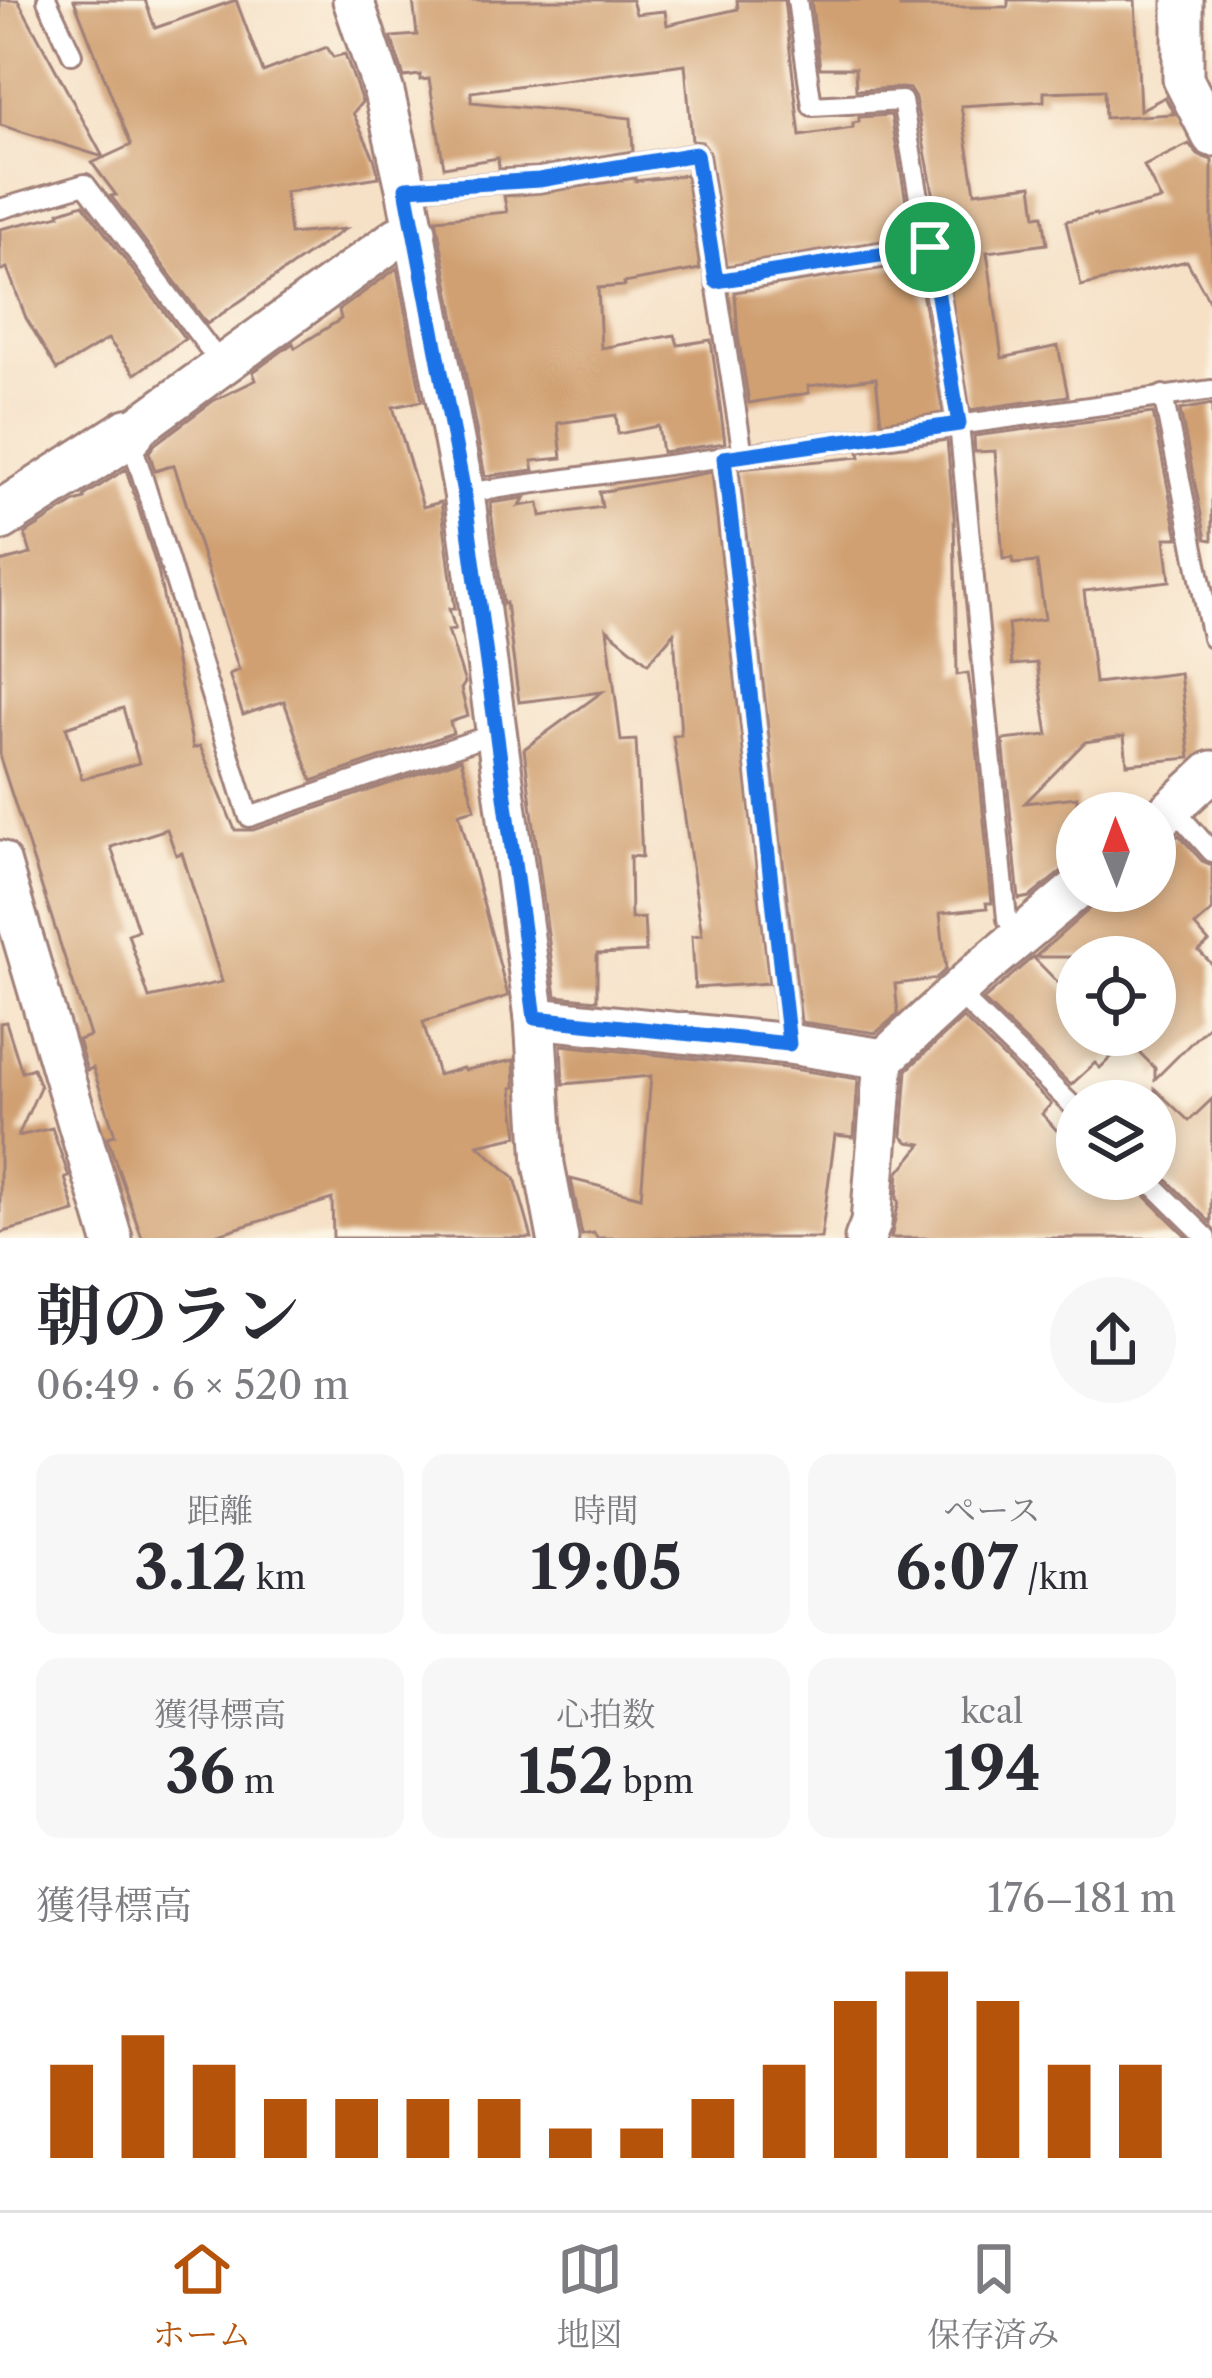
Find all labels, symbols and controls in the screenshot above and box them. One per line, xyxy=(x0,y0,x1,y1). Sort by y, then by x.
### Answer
pin xyxy=(879,196,981,298)
icon: arrive xyxy=(897,214,963,280)
north arrow xyxy=(1056,792,1176,912)
map controls xyxy=(1056,792,1176,1200)
button: locate xyxy=(1056,936,1176,1056)
button: layers xyxy=(1056,1080,1176,1200)
text: 朝のラン xyxy=(36,1275,300,1356)
button: share xyxy=(1050,1277,1176,1403)
text: 06:49 · 6 × 520 m xyxy=(36,1361,349,1409)
text: 距離 xyxy=(187,1490,253,1531)
text: 時間 xyxy=(573,1490,639,1531)
text: ペース xyxy=(943,1490,1041,1531)
text: 3.12 xyxy=(134,1531,247,1605)
text: 19:05 xyxy=(530,1531,682,1605)
text: 6:07 xyxy=(895,1531,1018,1605)
text: km xyxy=(247,1557,306,1598)
text: /km xyxy=(1018,1557,1089,1598)
text: kcal xyxy=(961,1691,1023,1732)
text: 獲得標高 xyxy=(154,1694,286,1735)
text: 心拍数 xyxy=(557,1694,656,1735)
text: 194 xyxy=(943,1732,1041,1806)
text: 36 xyxy=(165,1735,235,1809)
text: 152 xyxy=(518,1735,614,1809)
text: m xyxy=(235,1761,275,1802)
text: bpm xyxy=(614,1761,694,1802)
text: 176–181 m xyxy=(987,1874,1176,1922)
text: 獲得標高 xyxy=(36,1881,192,1929)
tab: ホーム xyxy=(153,2236,252,2355)
tab: 地図 xyxy=(557,2236,623,2355)
tab: 保存済み xyxy=(928,2236,1060,2355)

